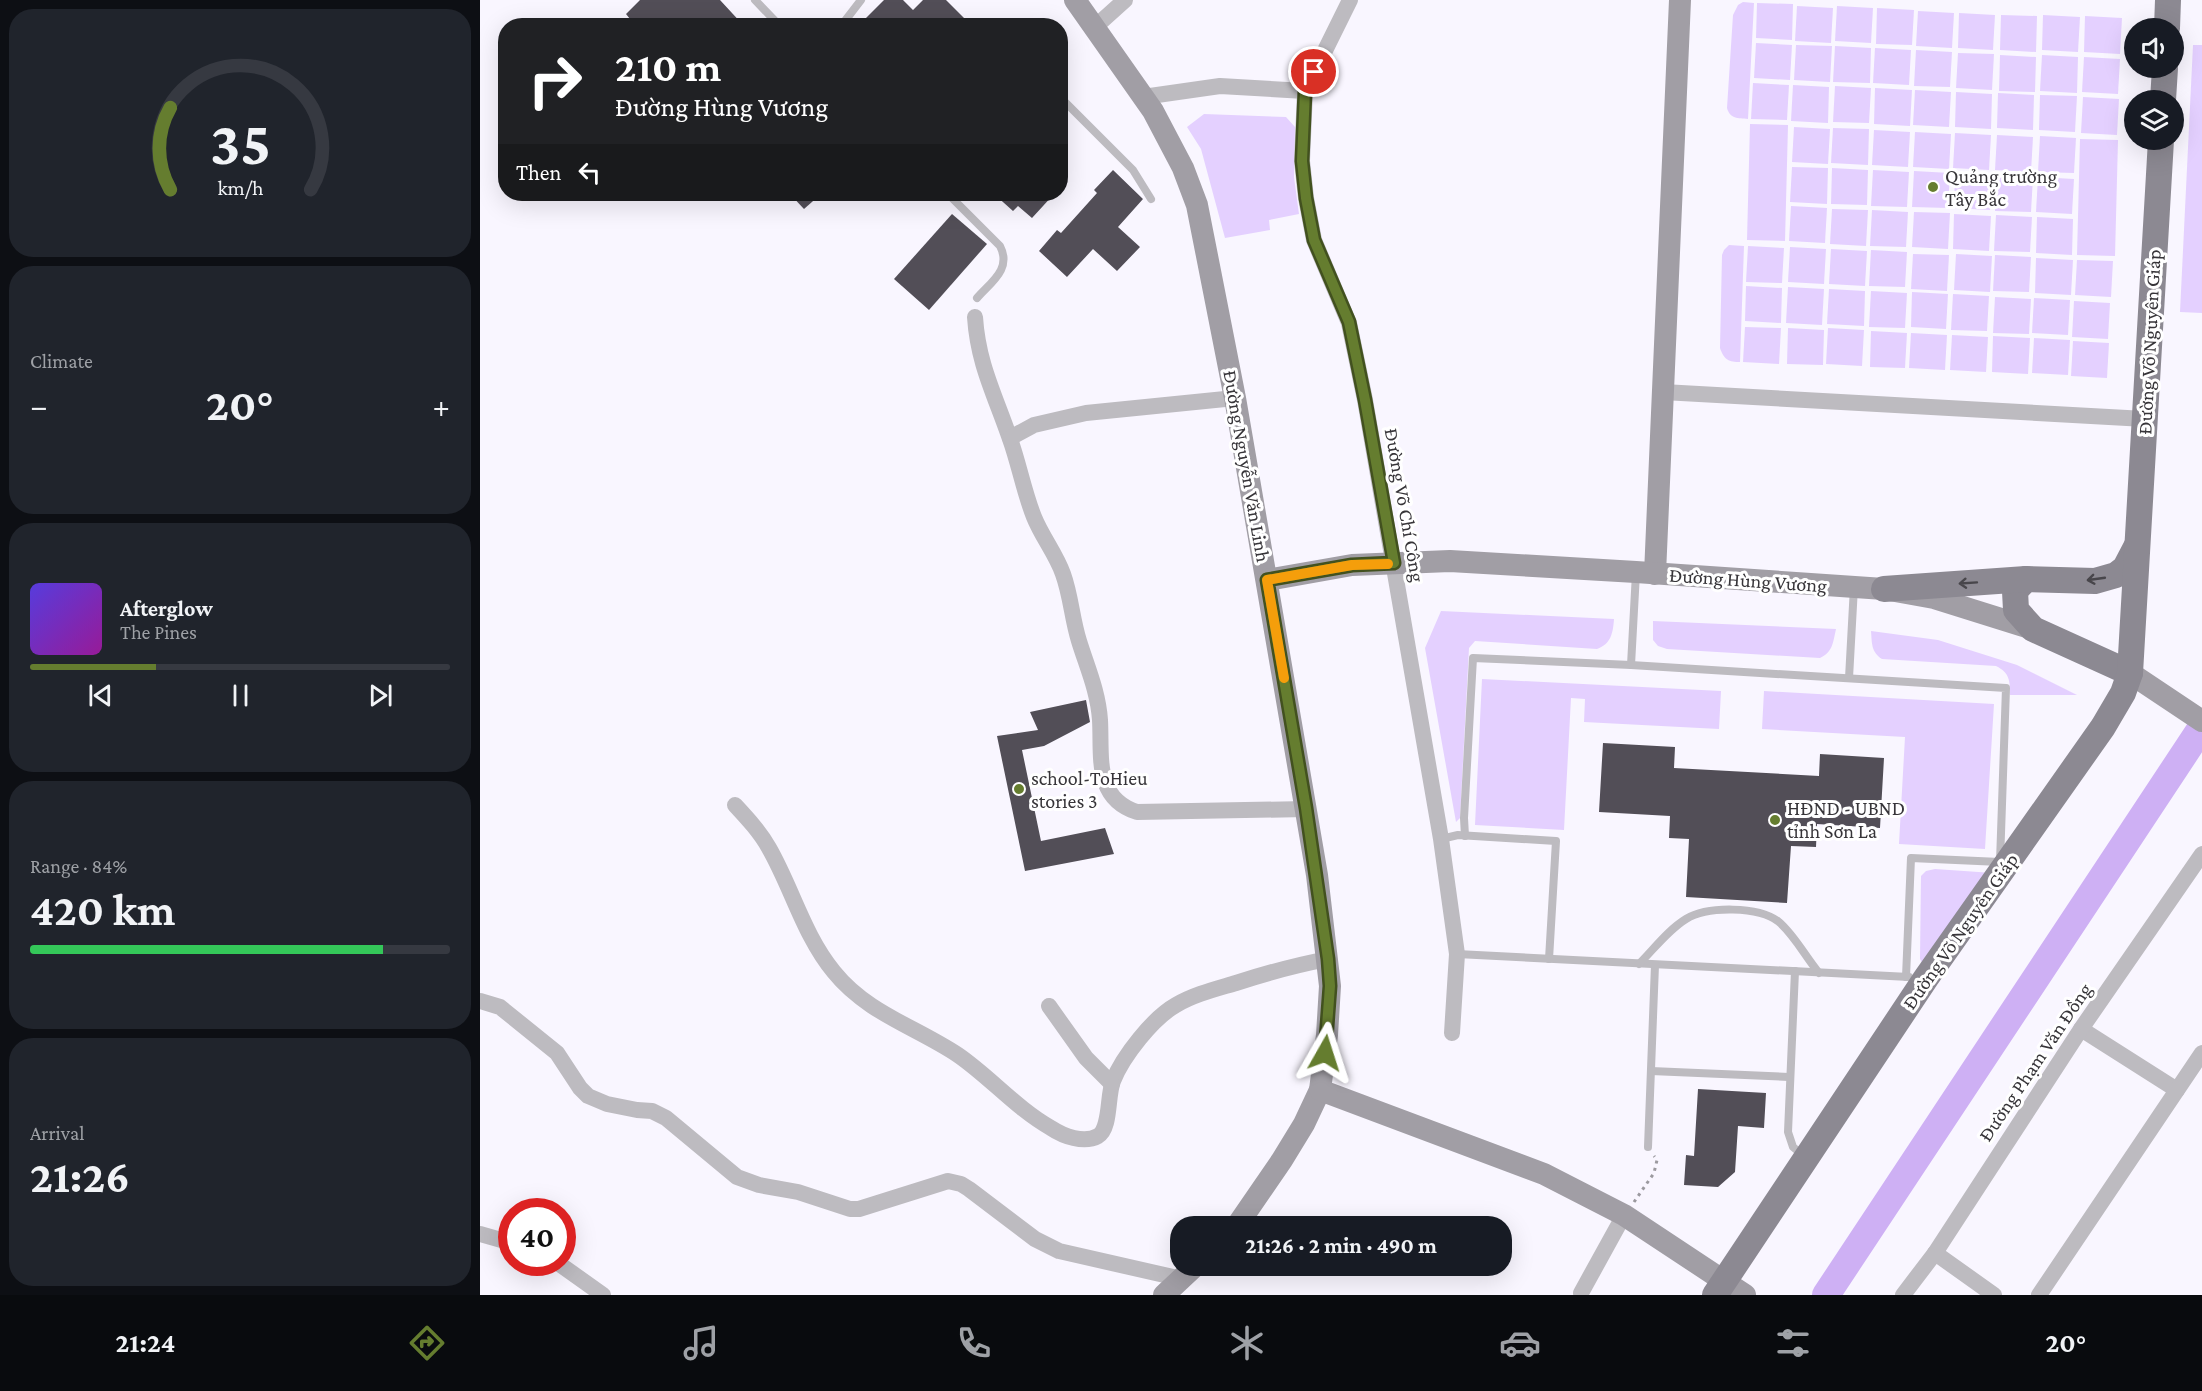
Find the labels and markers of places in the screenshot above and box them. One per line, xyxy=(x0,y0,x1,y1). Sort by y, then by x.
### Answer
pin xyxy=(1288,46,1339,97)
place label: Quảng trường Tây Bắc xyxy=(1945,165,2057,211)
marker: Quảng trường Tây Bắc xyxy=(1926,180,1940,194)
place label: school-ToHieu stories 3 xyxy=(1031,767,1148,812)
marker: school-ToHieu stories 3 xyxy=(1012,782,1026,796)
place label: HĐND - UBND tỉnh Sơn La xyxy=(1787,797,1905,842)
marker: HĐND - UBND tỉnh Sơn La xyxy=(1768,813,1782,827)

